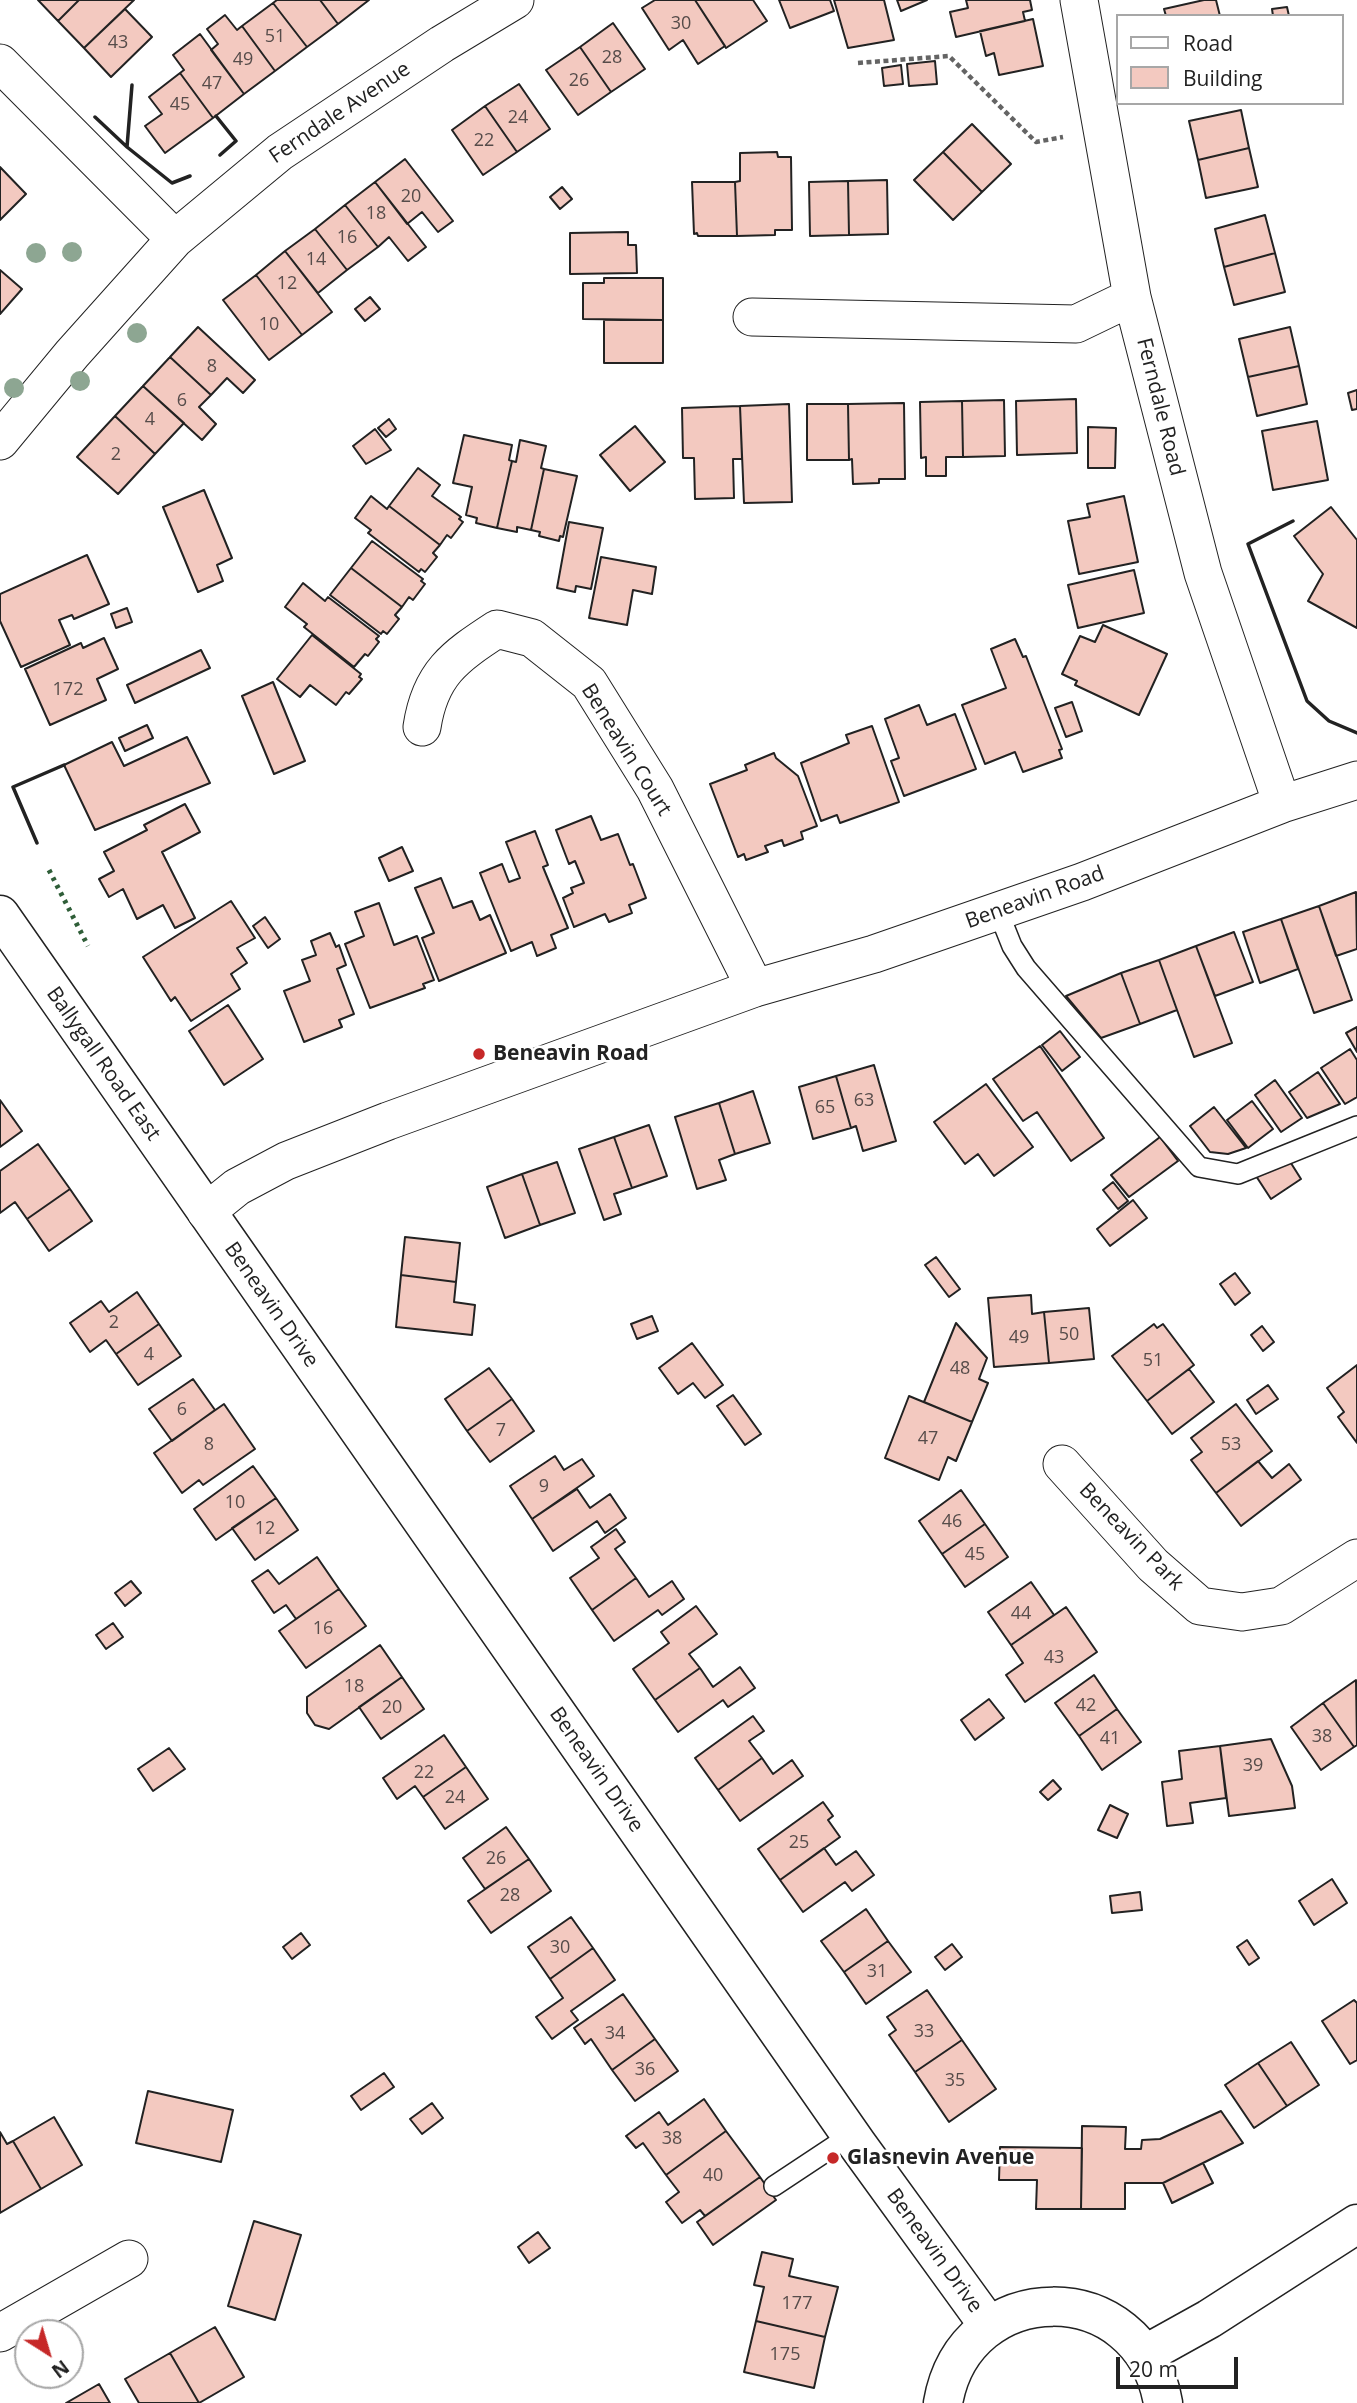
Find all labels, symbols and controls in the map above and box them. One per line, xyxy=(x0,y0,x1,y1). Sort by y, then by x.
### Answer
house number: 30 xyxy=(671,13,691,35)
legend xyxy=(1116,14,1343,105)
house number: 51 xyxy=(265,26,285,48)
text: Road xyxy=(1183,29,1233,57)
house number: 43 xyxy=(108,32,128,54)
house number: 28 xyxy=(602,47,622,69)
house number: 49 xyxy=(233,49,253,71)
street label: Ferndale Avenue xyxy=(265,57,415,169)
text: Building xyxy=(1183,64,1262,92)
house number: 26 xyxy=(569,70,589,92)
house number: 47 xyxy=(202,73,222,95)
house number: 45 xyxy=(170,94,190,116)
house number: 24 xyxy=(508,107,528,129)
house number: 22 xyxy=(474,130,494,152)
house number: 20 xyxy=(401,186,421,208)
house number: 18 xyxy=(366,203,386,225)
house number: 16 xyxy=(337,227,357,249)
house number: 14 xyxy=(306,249,326,271)
house number: 12 xyxy=(277,273,297,295)
house number: 10 xyxy=(259,314,279,336)
street label: Ferndale Road xyxy=(1131,335,1189,479)
house number: 8 xyxy=(207,356,217,378)
house number: 6 xyxy=(177,390,187,412)
house number: 4 xyxy=(145,409,155,431)
house number: 2 xyxy=(111,444,121,466)
house number: 172 xyxy=(53,679,83,701)
street label: Beneavin Court xyxy=(575,679,677,821)
street label: Beneavin Road xyxy=(962,861,1108,935)
street label: Ballygall Road East xyxy=(41,982,165,1146)
place label: Beneavin Road xyxy=(493,1041,649,1067)
marker: Beneavin Road xyxy=(471,1046,487,1062)
house number: 63 xyxy=(854,1090,874,1112)
house number: 65 xyxy=(815,1097,835,1119)
street label: Beneavin Drive xyxy=(218,1237,324,1373)
house number: 2 xyxy=(109,1312,119,1334)
house number: 50 xyxy=(1059,1324,1079,1346)
house number: 49 xyxy=(1009,1327,1029,1349)
house number: 4 xyxy=(144,1344,154,1366)
house number: 51 xyxy=(1143,1350,1163,1372)
house number: 48 xyxy=(950,1358,970,1380)
house number: 6 xyxy=(177,1399,187,1421)
house number: 7 xyxy=(496,1420,506,1442)
house number: 47 xyxy=(918,1428,938,1450)
house number: 8 xyxy=(204,1434,214,1456)
house number: 53 xyxy=(1221,1434,1241,1456)
house number: 9 xyxy=(539,1476,549,1498)
street label: Beneavin Park xyxy=(1073,1478,1189,1596)
house number: 10 xyxy=(225,1492,245,1514)
house number: 46 xyxy=(942,1511,962,1533)
house number: 12 xyxy=(255,1518,275,1540)
house number: 45 xyxy=(965,1544,985,1566)
house number: 44 xyxy=(1011,1603,1031,1625)
house number: 16 xyxy=(313,1618,333,1640)
house number: 43 xyxy=(1044,1647,1064,1669)
house number: 18 xyxy=(344,1676,364,1698)
house number: 42 xyxy=(1076,1695,1096,1717)
house number: 20 xyxy=(382,1697,402,1719)
street label: Beneavin Drive xyxy=(543,1702,649,1838)
house number: 38 xyxy=(1312,1726,1332,1748)
house number: 41 xyxy=(1100,1728,1120,1750)
house number: 39 xyxy=(1243,1755,1263,1777)
house number: 22 xyxy=(414,1762,434,1784)
house number: 24 xyxy=(445,1787,465,1809)
house number: 25 xyxy=(789,1832,809,1854)
house number: 26 xyxy=(486,1848,506,1870)
house number: 28 xyxy=(500,1885,520,1907)
house number: 30 xyxy=(550,1937,570,1959)
house number: 31 xyxy=(867,1961,887,1983)
house number: 33 xyxy=(914,2021,934,2043)
house number: 34 xyxy=(605,2023,625,2045)
house number: 36 xyxy=(635,2059,655,2081)
house number: 35 xyxy=(945,2070,965,2092)
house number: 38 xyxy=(662,2128,682,2150)
place label: Glasnevin Avenue xyxy=(847,2145,1034,2171)
marker: Glasnevin Avenue xyxy=(825,2150,841,2166)
house number: 40 xyxy=(703,2165,723,2187)
street label: Beneavin Drive xyxy=(881,2184,987,2318)
house number: 177 xyxy=(782,2293,812,2315)
north arrow xyxy=(14,2319,84,2389)
house number: 175 xyxy=(770,2344,800,2366)
scale bar xyxy=(1119,2344,1242,2388)
text: N xyxy=(46,2354,74,2384)
text: 20 m xyxy=(1129,2355,1178,2383)

